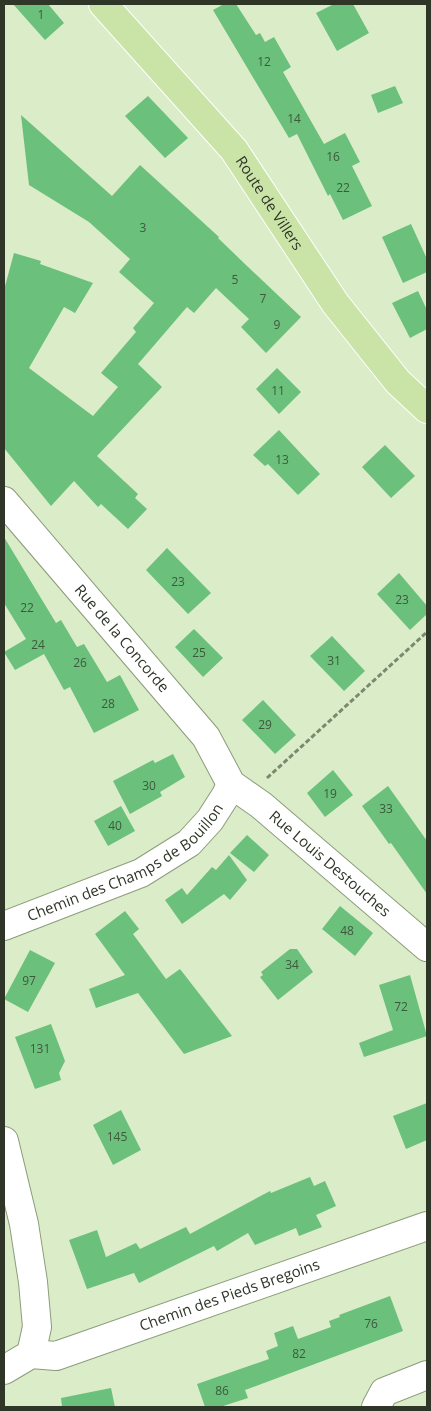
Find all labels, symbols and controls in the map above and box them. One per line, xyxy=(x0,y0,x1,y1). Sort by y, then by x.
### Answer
house number: 1 xyxy=(38,6,44,23)
house number: 12 xyxy=(257,53,271,70)
house number: 14 xyxy=(287,110,301,127)
house number: 16 xyxy=(326,148,340,165)
street label: Route de Villers xyxy=(232,152,308,254)
house number: 22 xyxy=(336,179,350,196)
house number: 3 xyxy=(140,219,147,236)
house number: 5 xyxy=(232,271,239,288)
house number: 7 xyxy=(260,290,267,307)
house number: 9 xyxy=(274,316,281,333)
house number: 11 xyxy=(271,382,285,399)
house number: 13 xyxy=(275,451,289,468)
house number: 23 xyxy=(171,573,185,590)
street label: Rue de la Concorde xyxy=(71,580,174,696)
house number: 23 xyxy=(395,591,409,608)
house number: 22 xyxy=(20,599,34,616)
house number: 24 xyxy=(31,636,45,653)
house number: 25 xyxy=(192,644,206,661)
house number: 31 xyxy=(327,652,341,669)
house number: 26 xyxy=(73,654,87,671)
house number: 28 xyxy=(101,695,115,712)
house number: 29 xyxy=(258,716,272,733)
house number: 30 xyxy=(142,777,156,794)
house number: 19 xyxy=(323,785,337,802)
street label: Chemin des Champs de Bouillon xyxy=(24,799,227,925)
house number: 33 xyxy=(379,800,393,817)
street label: Rue Louis Destouches xyxy=(265,805,395,921)
house number: 40 xyxy=(108,817,122,834)
house number: 48 xyxy=(340,922,354,939)
house number: 34 xyxy=(285,956,299,973)
house number: 97 xyxy=(22,972,36,989)
house number: 72 xyxy=(394,998,408,1015)
house number: 131 xyxy=(30,1040,50,1057)
house number: 145 xyxy=(107,1128,127,1145)
street label: Chemin des Pieds Bregoins xyxy=(136,1253,322,1335)
house number: 76 xyxy=(364,1315,378,1332)
house number: 82 xyxy=(292,1345,306,1362)
house number: 86 xyxy=(215,1382,229,1399)

